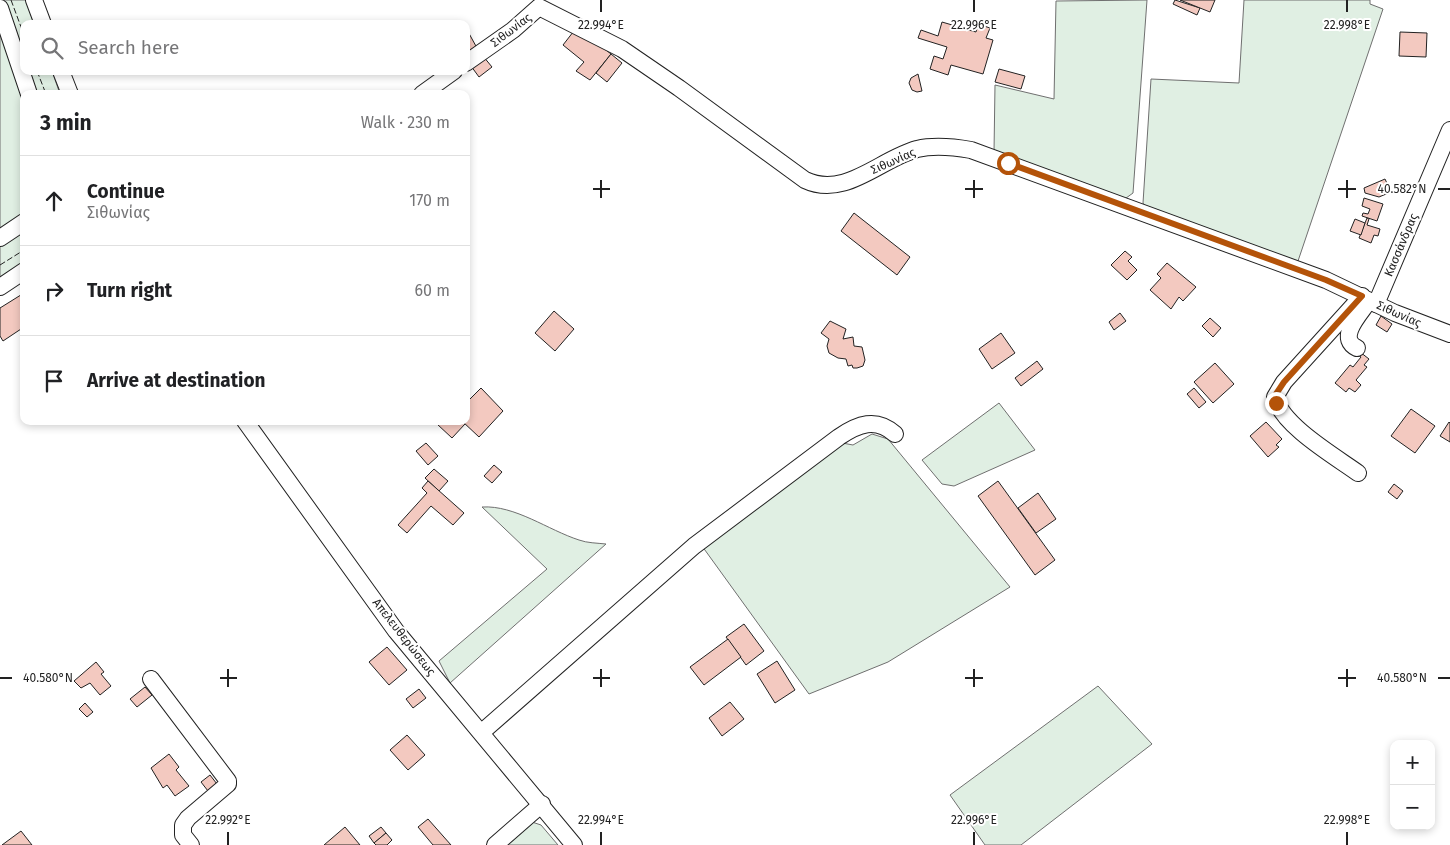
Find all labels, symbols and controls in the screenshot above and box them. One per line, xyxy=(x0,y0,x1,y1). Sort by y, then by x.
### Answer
street label: Σιθωνίας xyxy=(488,10,534,50)
text: 22.994°E xyxy=(578,18,624,32)
text: 22.996°E xyxy=(951,18,997,32)
text: 22.998°E xyxy=(1324,18,1370,32)
search box xyxy=(20,20,470,75)
icon: search xyxy=(38,34,66,62)
text: Search here xyxy=(78,36,179,59)
text: 3 min xyxy=(40,110,92,136)
text: Walk · 230 m xyxy=(361,113,450,132)
street label: Σιθωνίας xyxy=(869,145,918,177)
route start xyxy=(997,152,1020,175)
text: Continue xyxy=(87,180,165,203)
text: 40.582°N xyxy=(1378,182,1427,196)
icon: ahead xyxy=(40,187,68,215)
text: 170 m xyxy=(409,191,450,210)
text: Σιθωνίας xyxy=(87,203,150,222)
street label: Κασσάνδρας xyxy=(1381,211,1421,279)
icon: right xyxy=(40,277,68,305)
text: Turn right xyxy=(87,279,172,302)
text: 60 m xyxy=(415,281,450,300)
street label: Σιθωνίας xyxy=(1375,298,1424,330)
icon: arrive xyxy=(40,367,68,395)
text: Arrive at destination xyxy=(87,369,266,392)
route end xyxy=(1265,392,1288,415)
street label: Απελευθερώσεως xyxy=(370,596,439,679)
text: 40.580°N xyxy=(23,671,73,685)
text: 40.580°N xyxy=(1377,671,1427,685)
map controls xyxy=(1390,740,1435,830)
button: + xyxy=(1390,740,1435,785)
button: − xyxy=(1390,785,1435,830)
text: 22.992°E xyxy=(205,813,251,827)
text: 22.994°E xyxy=(578,813,624,827)
text: 22.996°E xyxy=(951,813,997,827)
text: 22.998°E xyxy=(1324,813,1370,827)

